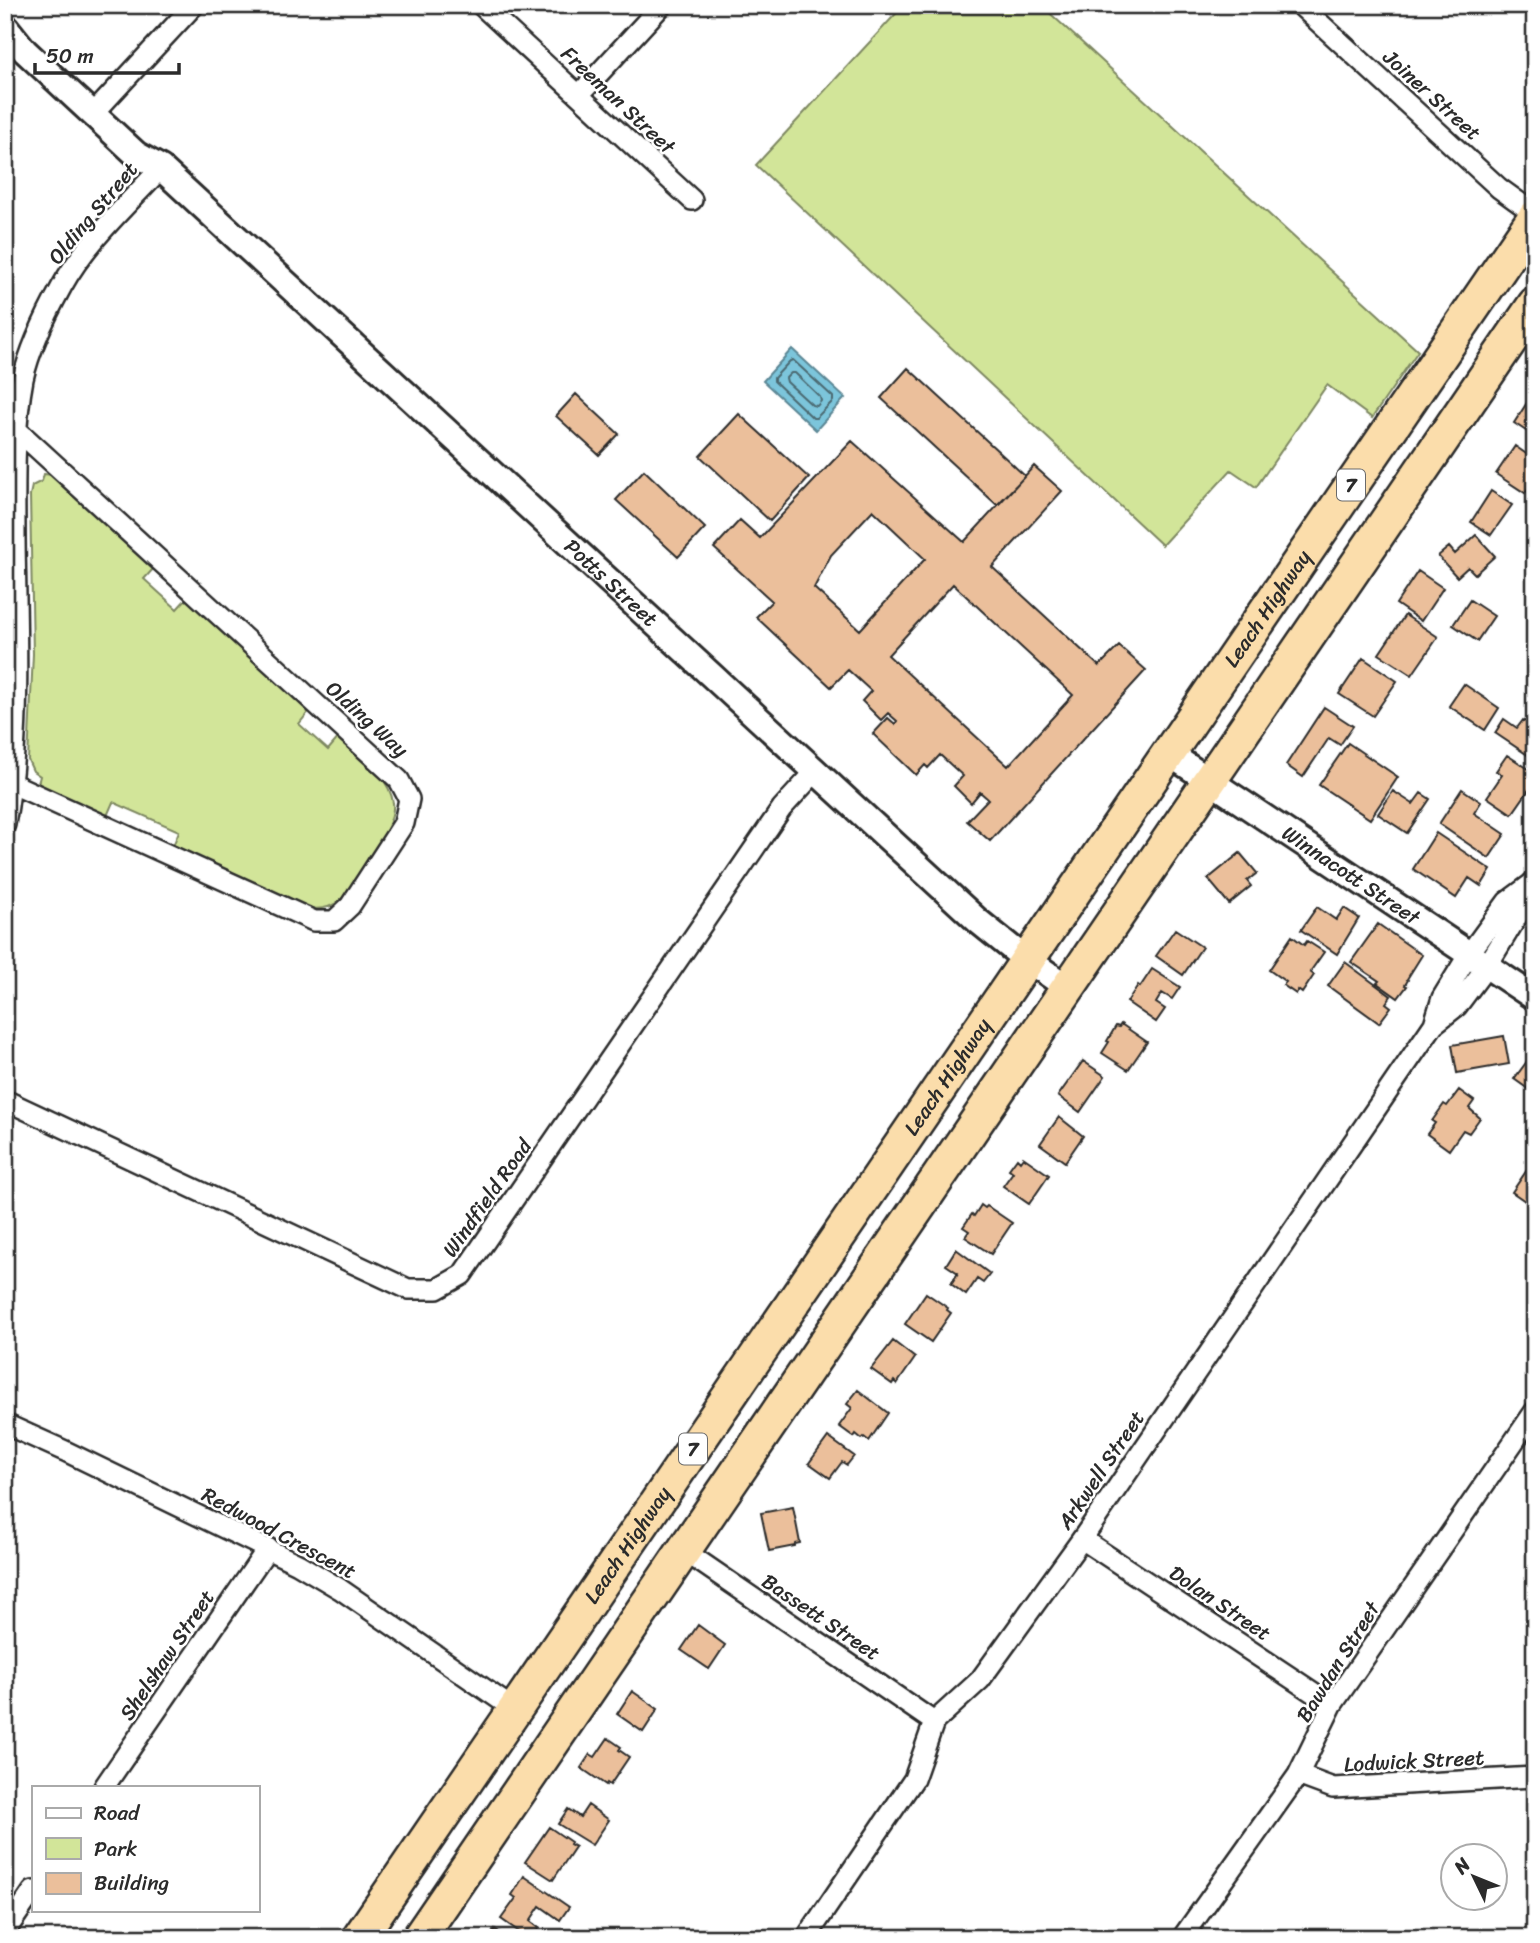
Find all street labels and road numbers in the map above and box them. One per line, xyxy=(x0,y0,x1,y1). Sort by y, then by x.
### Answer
street label: Freeman Street xyxy=(552,36,686,165)
street label: Joiner Street xyxy=(1373,39,1490,150)
street label: Olding Street xyxy=(38,153,148,273)
road number: 7 xyxy=(1337,470,1365,500)
street label: Potts Street xyxy=(555,529,667,637)
street label: Leach Highway xyxy=(1213,542,1322,676)
street label: Olding Way xyxy=(317,671,418,767)
street label: Winnacott Street xyxy=(1274,815,1429,936)
street label: Leach Highway xyxy=(893,1010,1002,1144)
street label: Windfield Road xyxy=(432,1129,543,1265)
street label: Arkwell Street xyxy=(1046,1402,1155,1538)
road number: 7 xyxy=(679,1434,707,1464)
street label: Redwood Crescent xyxy=(195,1476,363,1590)
street label: Leach Highway xyxy=(573,1478,682,1612)
street label: Dolan Street xyxy=(1161,1555,1279,1651)
street label: Bassett Street xyxy=(754,1563,888,1671)
street label: Shelshaw Street xyxy=(109,1582,225,1728)
street label: Bawdan Street xyxy=(1286,1592,1391,1730)
street label: Lodwick Street xyxy=(1343,1738,1485,1784)

